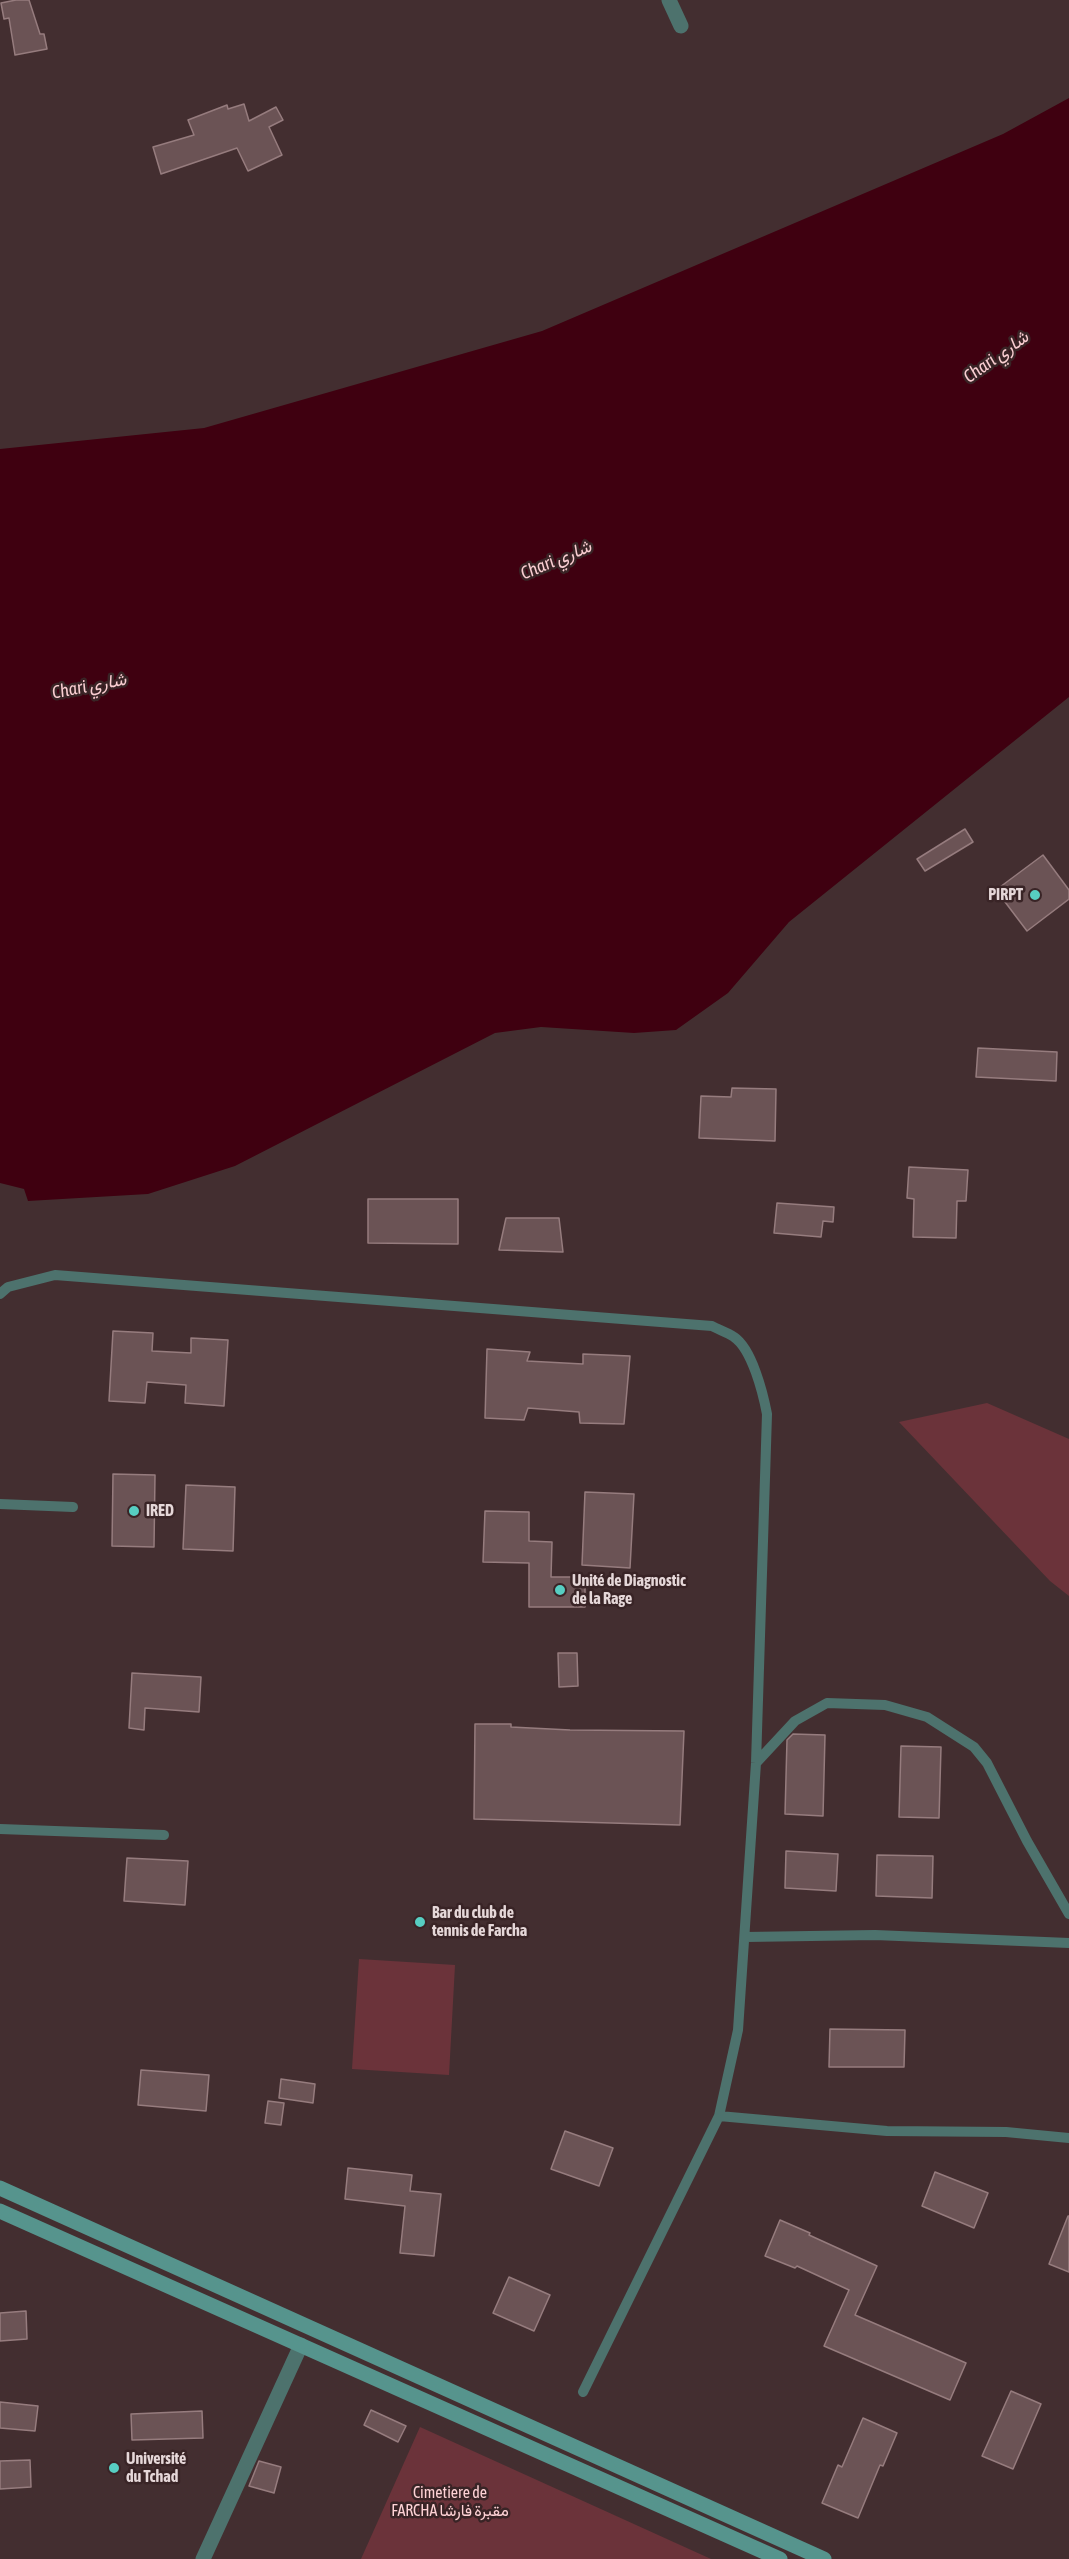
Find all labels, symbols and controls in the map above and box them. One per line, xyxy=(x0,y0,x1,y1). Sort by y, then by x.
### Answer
water label: Chari شاري xyxy=(959,326,1033,388)
water label: Chari شاري xyxy=(517,535,595,585)
water label: Chari شاري xyxy=(50,668,128,704)
place label: PIRPT xyxy=(988,885,1023,905)
marker: PIRPT xyxy=(1028,888,1042,902)
place label: IRED xyxy=(146,1501,174,1521)
marker: IRED xyxy=(127,1504,141,1518)
place label: Unité de Diagnostic de la Rage xyxy=(572,1571,686,1609)
marker: Unité de Diagnostic de la Rage xyxy=(553,1583,567,1597)
place label: Bar du club de tennis de Farcha xyxy=(432,1903,527,1941)
marker: Bar du club de tennis de Farcha xyxy=(413,1915,427,1929)
place label: Université du Tchad xyxy=(126,2449,186,2487)
marker: Université du Tchad xyxy=(107,2461,121,2475)
park label: Cimetiere de FARCHA مقبرة فارشا xyxy=(391,2483,509,2521)

